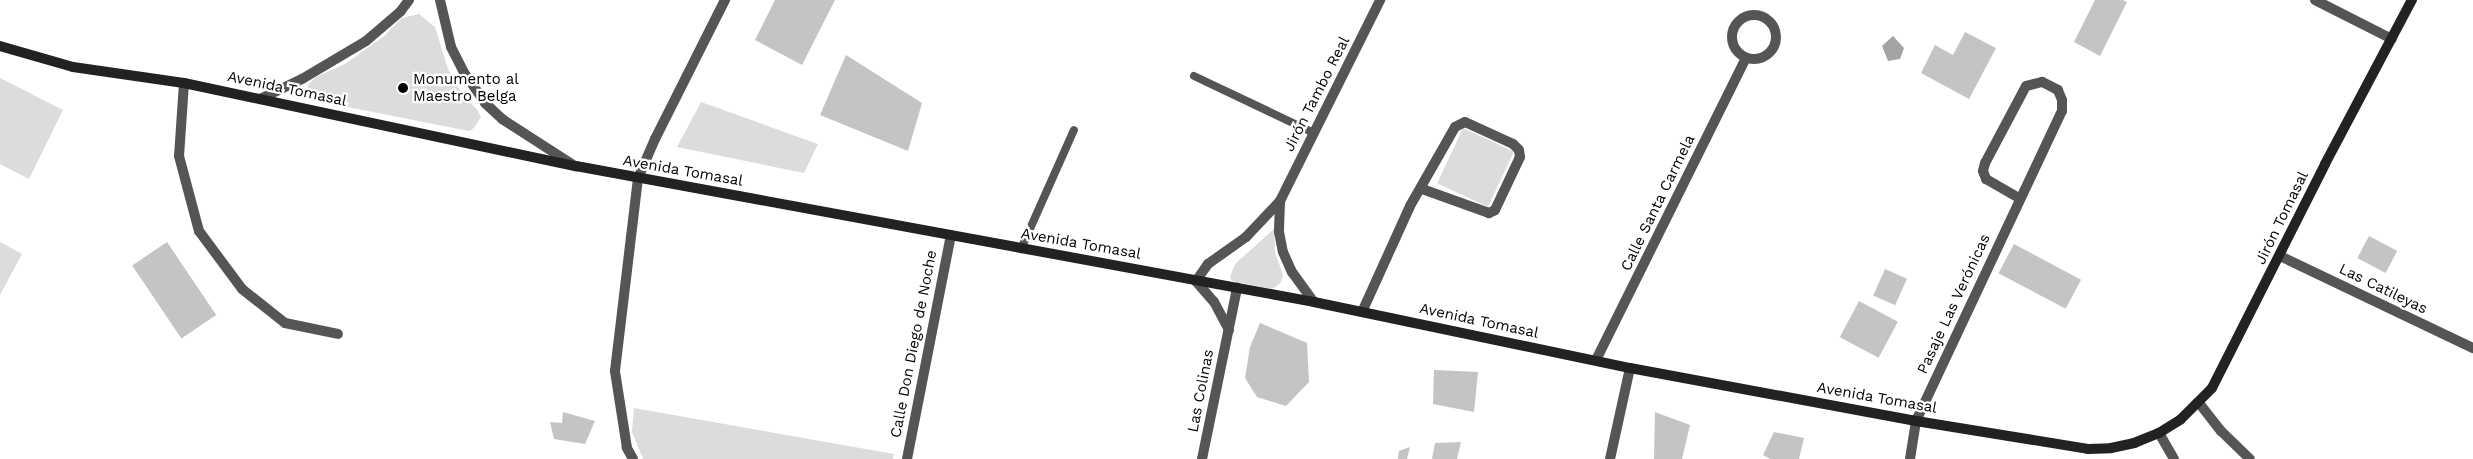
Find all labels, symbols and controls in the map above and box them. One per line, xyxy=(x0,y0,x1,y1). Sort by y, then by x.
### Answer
street label: Jirón Tambo Real xyxy=(1280,33,1354,155)
street label: Avenida Tomasal xyxy=(225,67,349,111)
place label: Monumento al Maestro Belga xyxy=(413,70,519,105)
marker: Monumento al Maestro Belga xyxy=(397,82,409,94)
street label: Calle Santa Carmela xyxy=(1617,132,1699,274)
street label: Avenida Tomasal xyxy=(621,152,745,190)
street label: Jirón Tomasal xyxy=(2252,168,2312,268)
street label: Avenida Tomasal xyxy=(1019,225,1143,263)
street label: Pasaje Las Verónicas xyxy=(1914,231,1994,377)
street label: Calle Don Diego de Noche xyxy=(887,249,941,439)
street label: Las Catileyas xyxy=(2336,260,2430,318)
street label: Avenida Tomasal xyxy=(1417,299,1541,343)
street label: Las Colinas xyxy=(1184,348,1218,434)
street label: Avenida Tomasal xyxy=(1815,379,1939,417)

